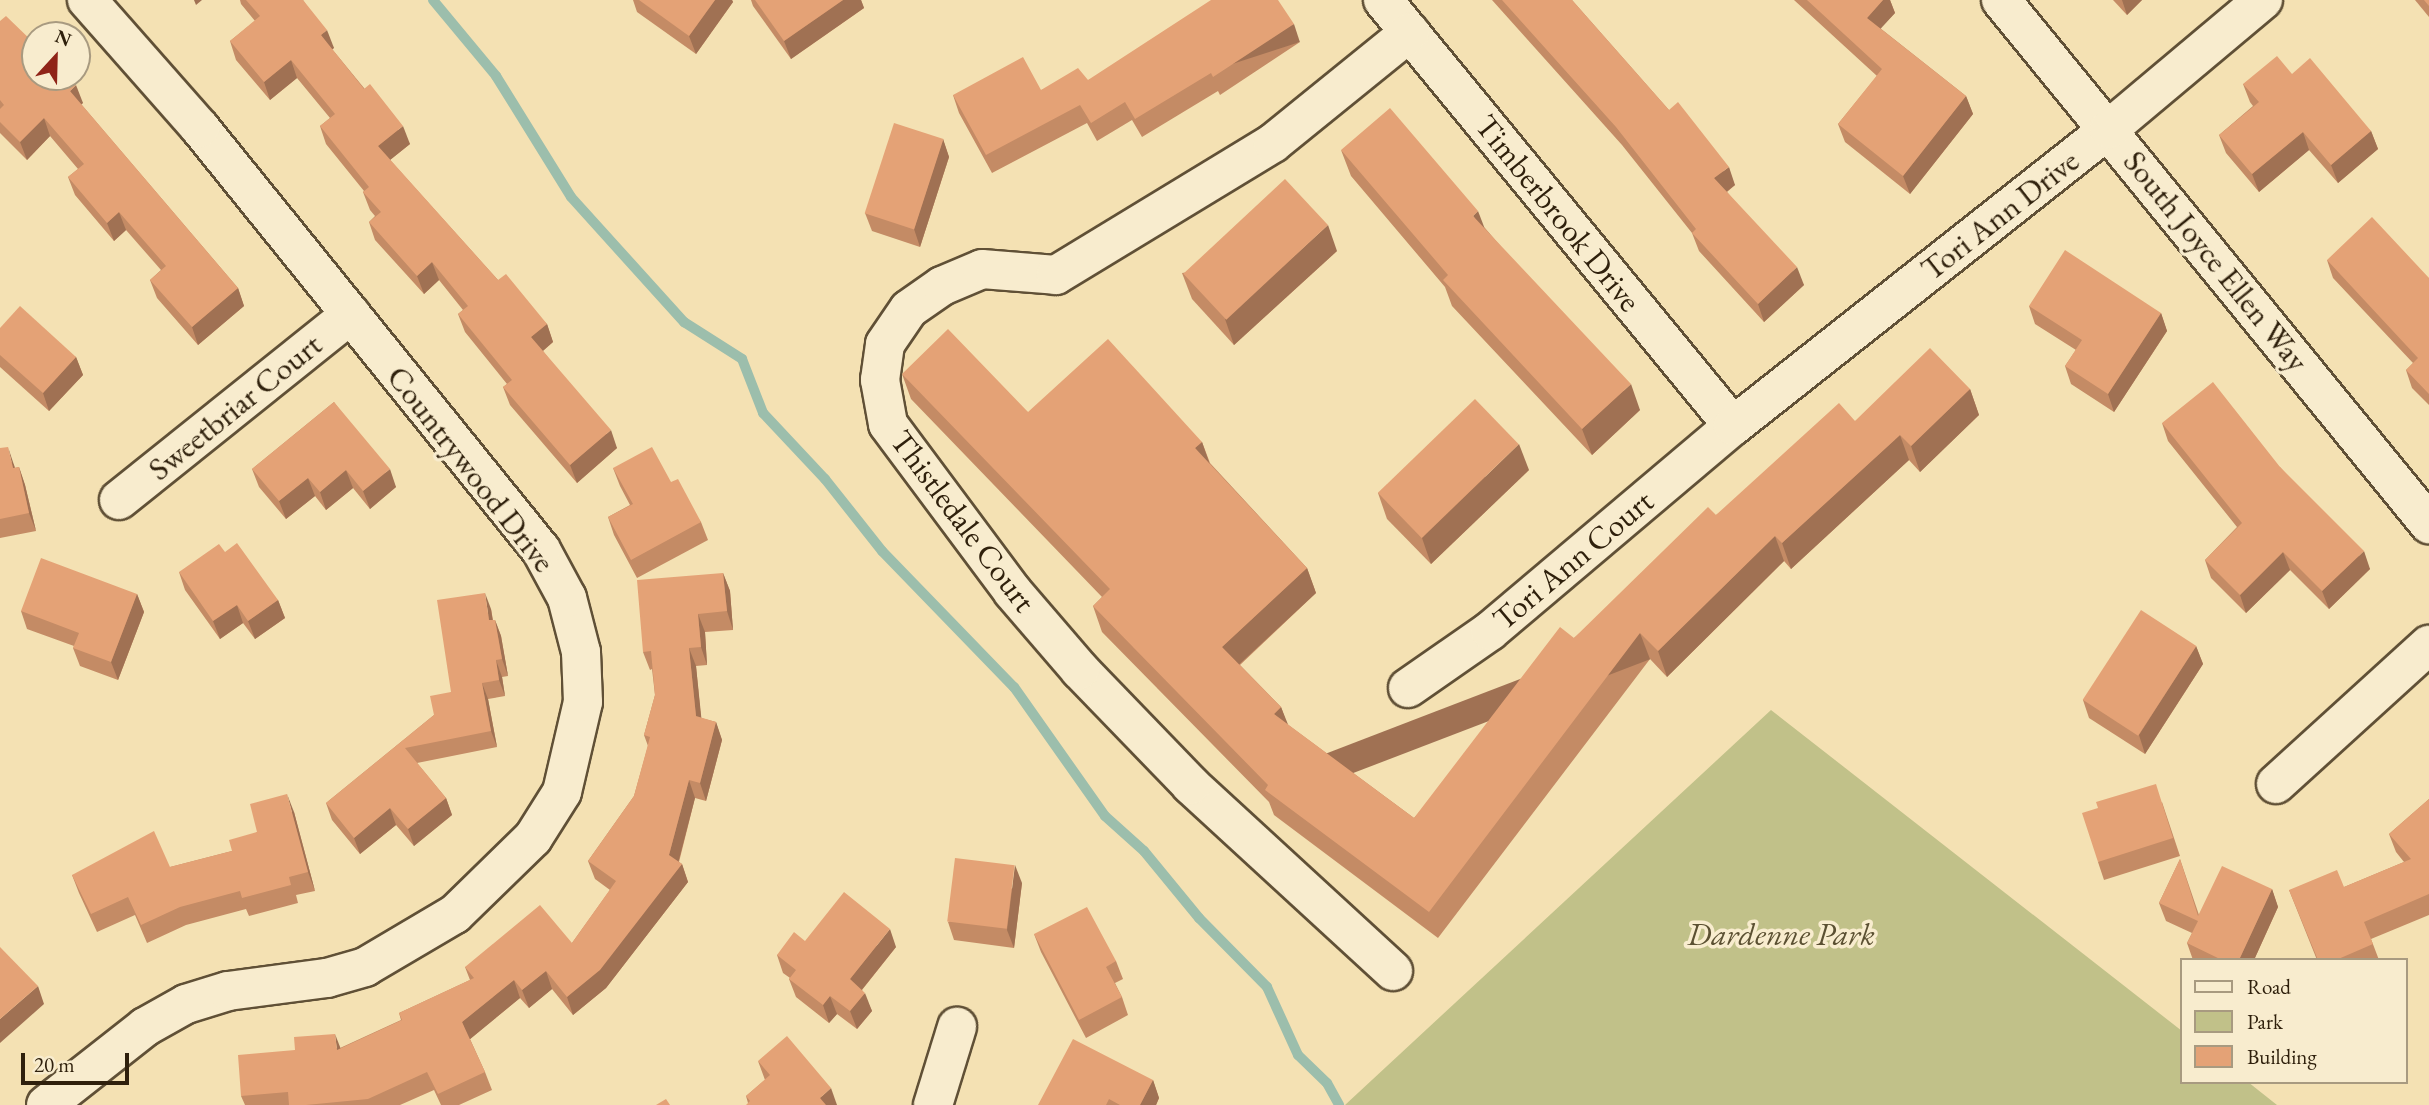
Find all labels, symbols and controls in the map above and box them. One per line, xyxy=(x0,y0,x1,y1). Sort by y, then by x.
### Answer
north arrow xyxy=(21,21,91,91)
text: N xyxy=(51,23,75,52)
street label: Timberbrook Drive xyxy=(1467,107,1649,319)
street label: Tori Ann Drive xyxy=(1914,142,2086,288)
street label: South Joyce Ellen Way xyxy=(2115,143,2317,379)
street label: Sweetbriar Court xyxy=(141,325,329,489)
street label: Countrywood Drive xyxy=(379,358,563,580)
street label: Thistledale Court xyxy=(882,423,1044,619)
street label: Tori Ann Court xyxy=(1485,482,1661,638)
park label: Dardenne Park xyxy=(1687,915,1875,953)
legend xyxy=(2180,958,2408,1084)
text: Road xyxy=(2247,973,2291,1000)
text: Park xyxy=(2247,1008,2283,1035)
scale bar xyxy=(24,1038,133,1082)
text: Building xyxy=(2247,1043,2317,1070)
text: 20 m xyxy=(34,1051,75,1078)

